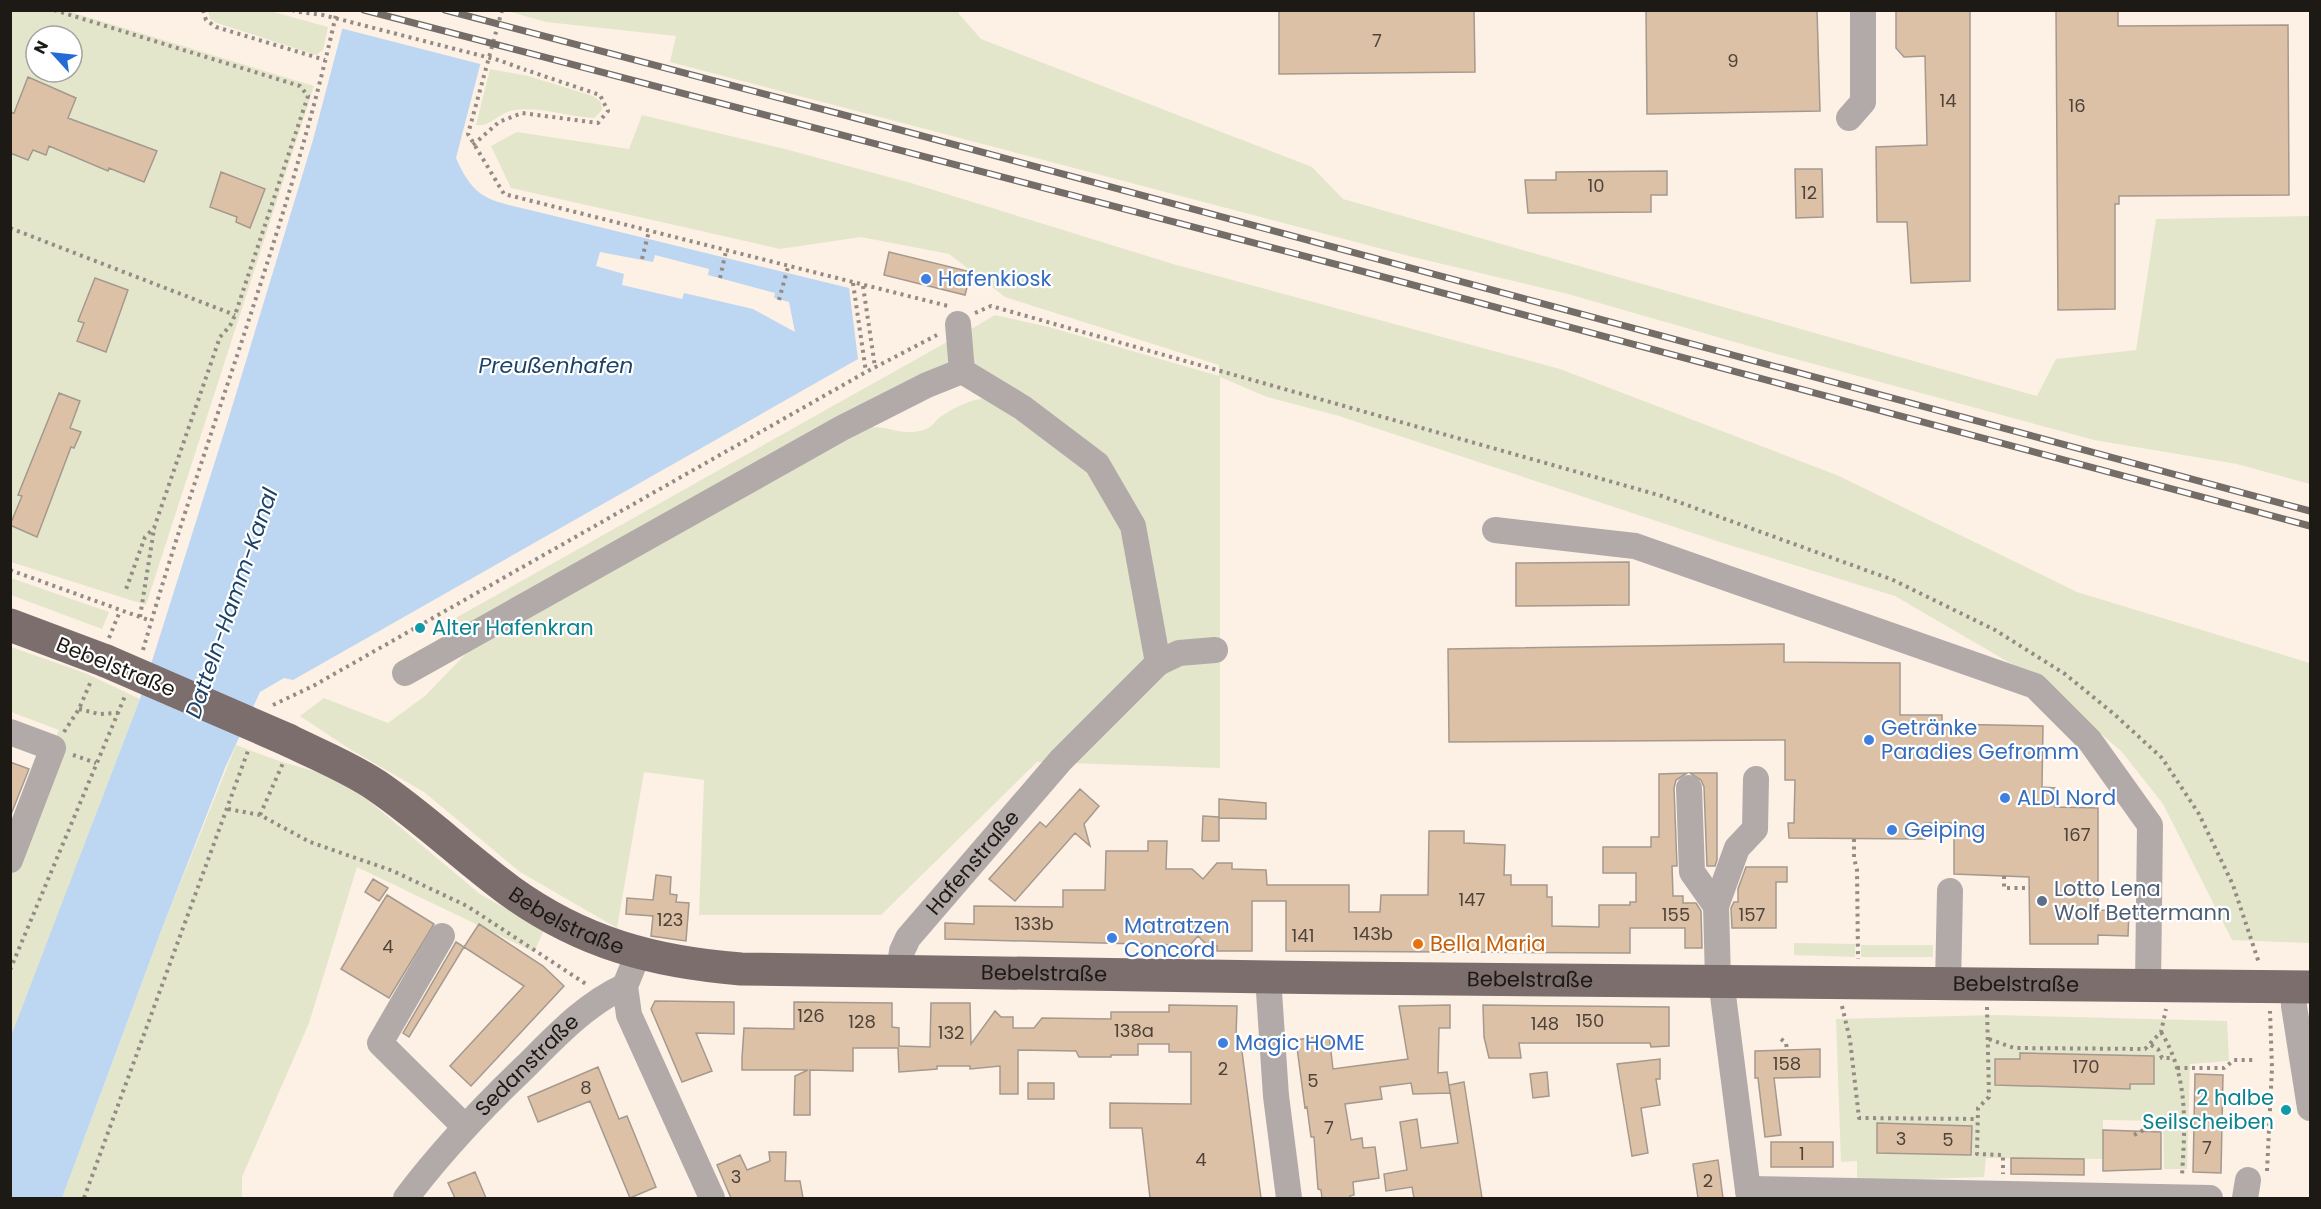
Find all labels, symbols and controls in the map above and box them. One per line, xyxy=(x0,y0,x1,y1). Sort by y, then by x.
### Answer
north arrow xyxy=(24,24,84,84)
house number: 7 xyxy=(1372,28,1382,53)
text: N xyxy=(28,37,54,58)
house number: 9 xyxy=(1727,48,1739,73)
house number: 14 xyxy=(1939,88,1957,113)
house number: 16 xyxy=(2068,93,2086,118)
house number: 10 xyxy=(1587,173,1605,198)
house number: 12 xyxy=(1801,180,1817,205)
place label: Hafenkiosk xyxy=(938,264,1051,293)
marker: Hafenkiosk xyxy=(919,272,933,286)
water label: Preußenhafen xyxy=(479,350,633,381)
water label: Datteln-Hamm-Kanal xyxy=(177,483,286,722)
place label: Alter Hafenkran xyxy=(432,613,594,642)
marker: Alter Hafenkran xyxy=(413,621,427,635)
street label: Bebelstraße xyxy=(52,629,180,704)
place label: Getränke Paradies Gefromm xyxy=(1881,713,2079,766)
marker: Getränke Paradies Gefromm xyxy=(1862,733,1876,747)
place label: ALDI Nord xyxy=(2017,783,2116,812)
marker: ALDI Nord xyxy=(1998,791,2012,805)
street label: Hafenstraße xyxy=(919,803,1026,921)
place label: Geiping xyxy=(1904,815,1986,844)
house number: 167 xyxy=(2063,822,2091,847)
marker: Geiping xyxy=(1885,823,1899,837)
place label: Lotto Lena Wolf Bettermann xyxy=(2054,874,2230,927)
street label: Bebelstraße xyxy=(503,879,628,961)
house number: 147 xyxy=(1459,887,1486,912)
marker: Lotto Lena Wolf Bettermann xyxy=(2035,894,2049,908)
house number: 155 xyxy=(1662,902,1690,927)
house number: 157 xyxy=(1739,902,1766,927)
house number: 123 xyxy=(657,907,683,932)
house number: 133b xyxy=(1014,911,1054,936)
place label: Matratzen Concord xyxy=(1124,911,1230,964)
house number: 143b xyxy=(1353,921,1393,946)
house number: 141 xyxy=(1292,923,1314,948)
place label: Bella Maria xyxy=(1430,929,1546,958)
marker: Matratzen Concord xyxy=(1105,931,1119,945)
house number: 4 xyxy=(382,934,394,959)
marker: Bella Maria xyxy=(1411,937,1425,951)
street label: Bebelstraße xyxy=(981,958,1107,988)
street label: Bebelstraße xyxy=(1467,964,1593,994)
street label: Bebelstraße xyxy=(1953,969,2079,999)
house number: 126 xyxy=(797,1003,825,1028)
street label: Sedanstraße xyxy=(468,1007,585,1122)
house number: 150 xyxy=(1576,1008,1604,1033)
house number: 128 xyxy=(848,1009,876,1034)
house number: 148 xyxy=(1531,1011,1559,1036)
house number: 138a xyxy=(1114,1018,1154,1043)
house number: 132 xyxy=(938,1020,964,1045)
place label: Magic HOME xyxy=(1235,1028,1365,1057)
marker: Magic HOME xyxy=(1216,1036,1230,1050)
house number: 158 xyxy=(1773,1051,1801,1076)
house number: 170 xyxy=(2073,1054,2099,1079)
house number: 2 xyxy=(1218,1056,1228,1081)
house number: 5 xyxy=(1307,1068,1319,1093)
house number: 8 xyxy=(580,1075,592,1100)
place label: 2 halbe Seilscheiben xyxy=(2142,1083,2274,1136)
marker: 2 halbe Seilscheiben xyxy=(2279,1103,2293,1117)
house number: 7 xyxy=(1324,1115,1334,1140)
house number: 3 xyxy=(1896,1126,1906,1151)
house number: 5 xyxy=(1942,1127,1954,1152)
house number: 7 xyxy=(2202,1135,2212,1160)
house number: 1 xyxy=(1799,1141,1805,1166)
house number: 4 xyxy=(1195,1147,1207,1172)
house number: 3 xyxy=(731,1164,741,1189)
house number: 2 xyxy=(1703,1168,1713,1193)

